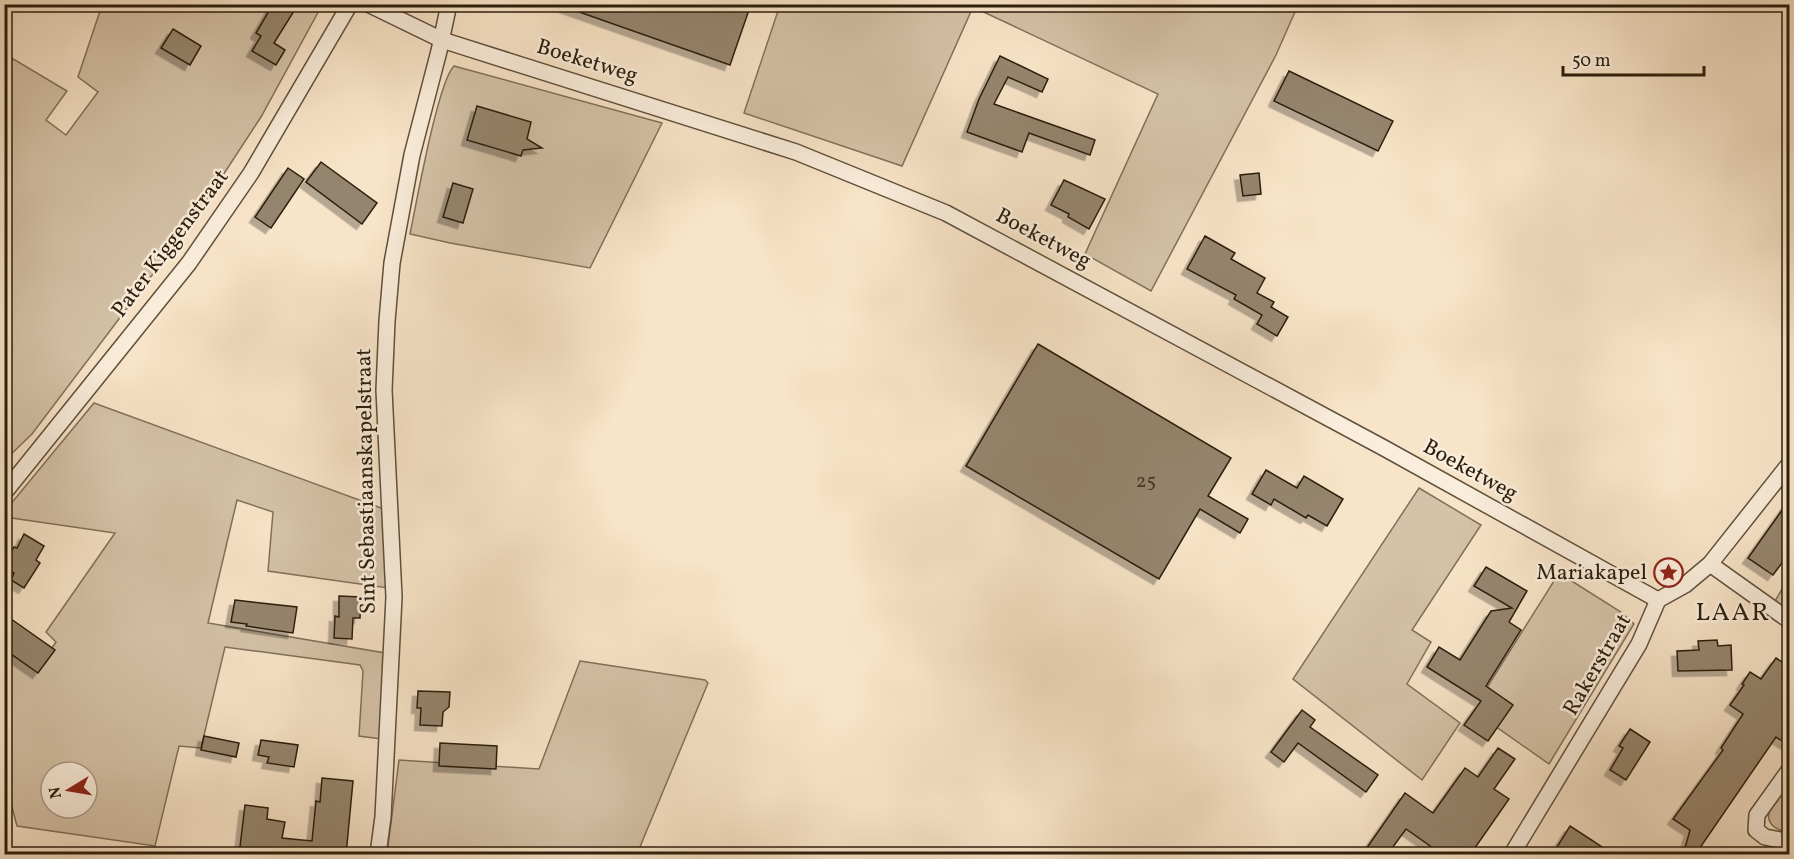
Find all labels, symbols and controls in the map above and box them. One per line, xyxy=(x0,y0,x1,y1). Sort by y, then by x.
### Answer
street label: Boeketweg xyxy=(533,32,641,92)
scale bar xyxy=(1563,39,1704,77)
text: 50 m xyxy=(1572,49,1611,74)
street label: Pater Kiggenstraat xyxy=(105,163,237,324)
street label: Boeketweg xyxy=(990,201,1096,277)
street label: Sint Sebastiaanskapelstraat xyxy=(349,347,385,614)
street label: Boeketweg xyxy=(1417,432,1523,510)
house number: 25 xyxy=(1136,468,1156,496)
place icon: Mariakapel xyxy=(1652,557,1684,589)
place label: Mariakapel xyxy=(1536,558,1647,589)
district label: LAAR xyxy=(1696,595,1770,631)
street label: Rakerstraat xyxy=(1556,608,1640,722)
north arrow xyxy=(39,760,99,820)
text: N xyxy=(44,784,68,800)

